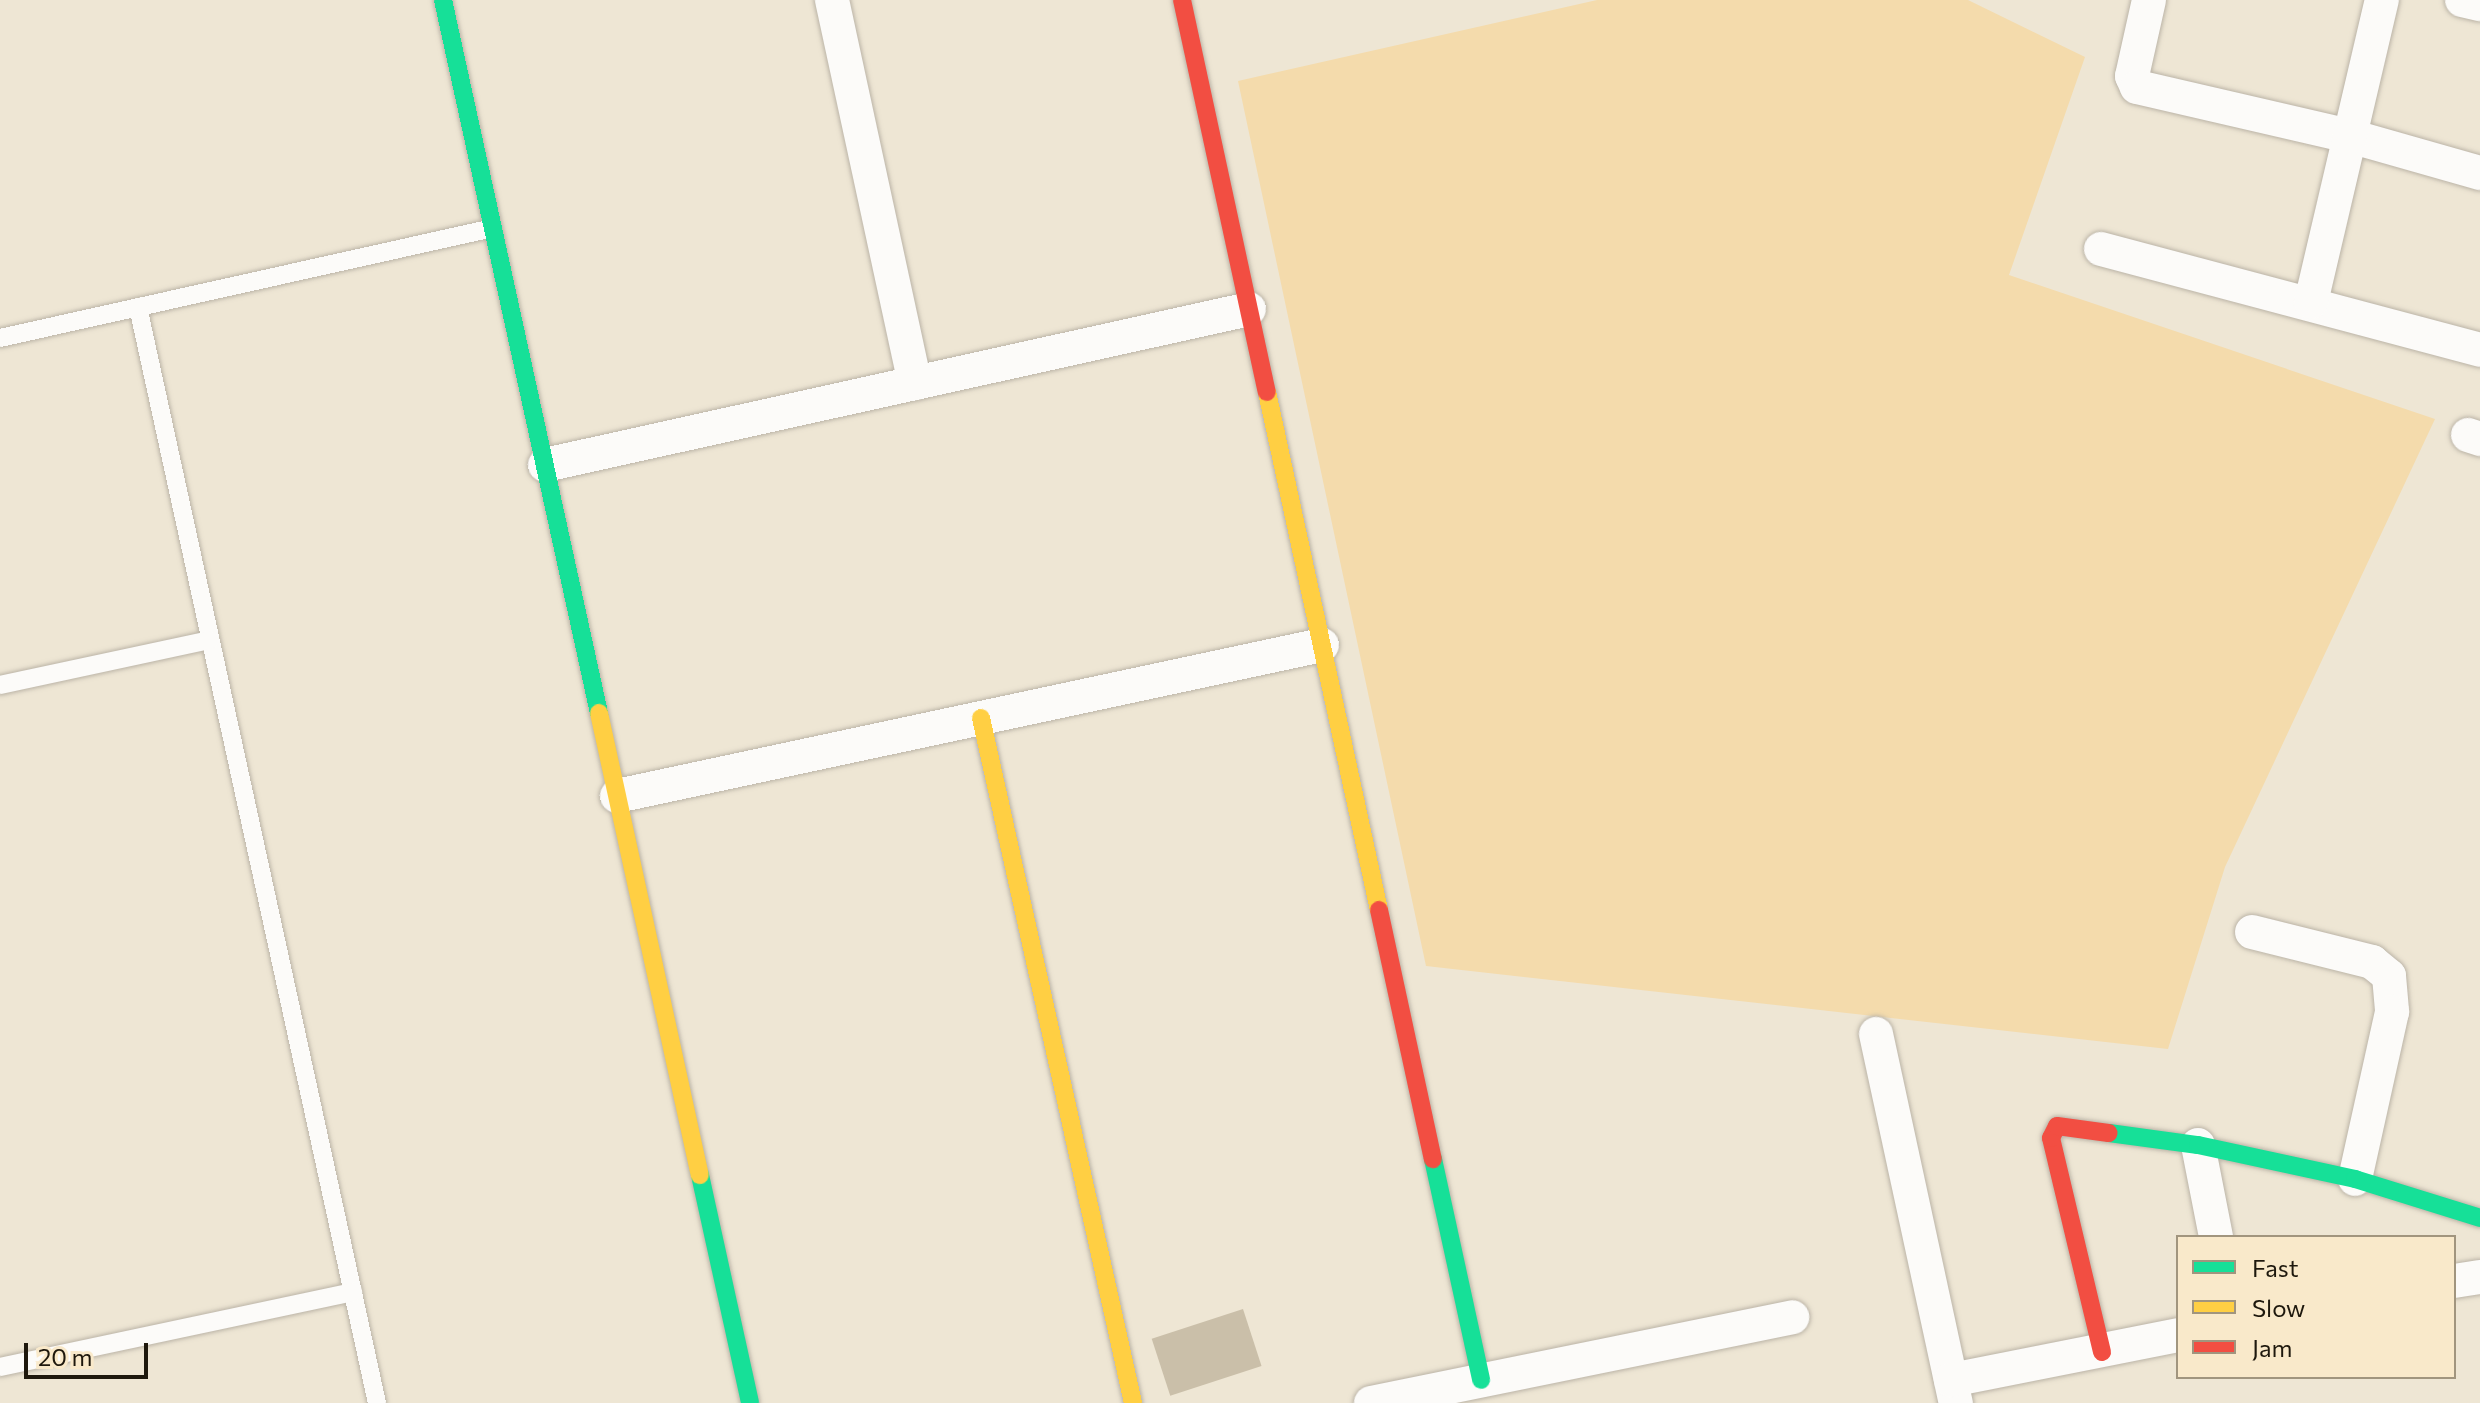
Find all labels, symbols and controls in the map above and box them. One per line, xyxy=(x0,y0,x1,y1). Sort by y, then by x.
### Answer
legend xyxy=(2176,1235,2456,1379)
text: Fast xyxy=(2252,1253,2299,1282)
text: Slow xyxy=(2252,1293,2305,1322)
scale bar xyxy=(28,1327,152,1377)
text: Jam xyxy=(2252,1333,2292,1362)
text: 20 m xyxy=(38,1342,92,1371)

